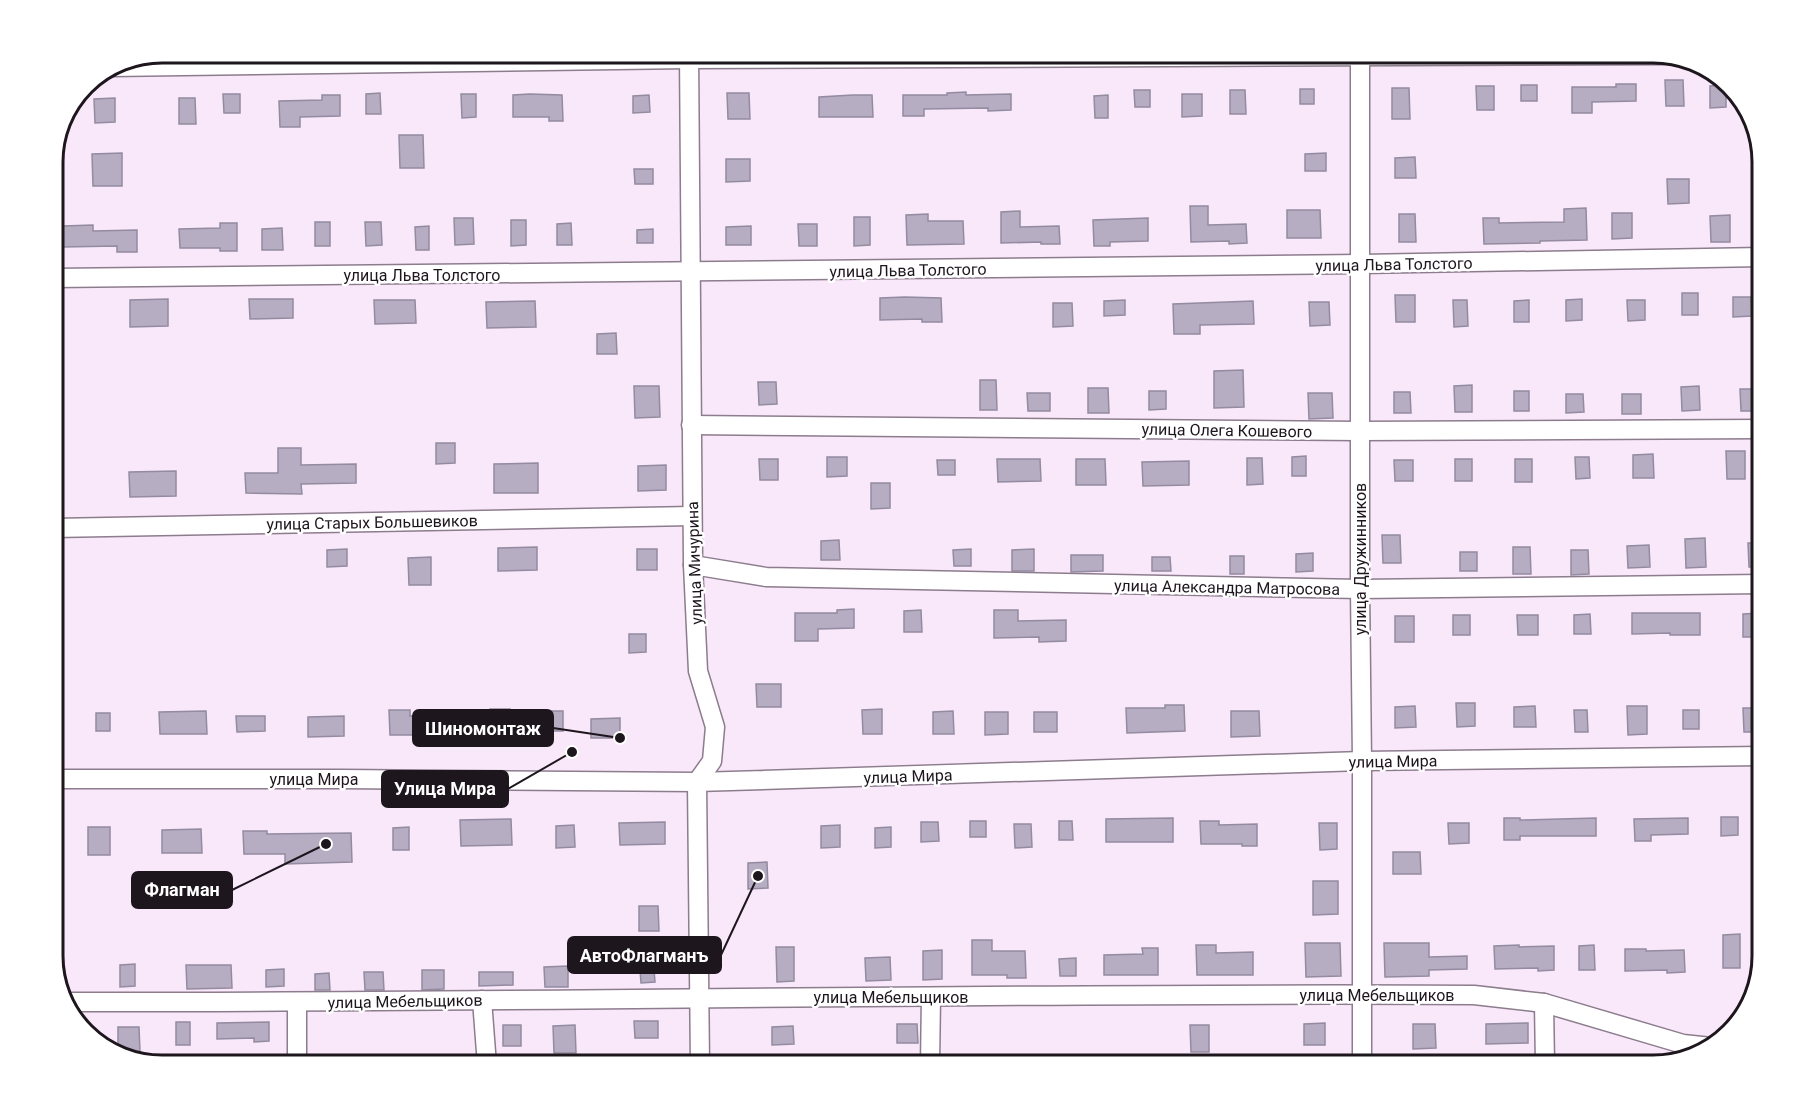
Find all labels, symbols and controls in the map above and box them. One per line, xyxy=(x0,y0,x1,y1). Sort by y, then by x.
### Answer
street label: улица Льва Толстого xyxy=(1315,254,1473,275)
street label: улица Льва Толстого xyxy=(829,260,987,281)
street label: улица Льва Толстого xyxy=(344,266,501,285)
street label: улица Олега Кошевого xyxy=(1142,420,1312,441)
street label: улица Дружинников xyxy=(1351,483,1370,635)
street label: улица Мичурина xyxy=(683,501,706,625)
street label: улица Старых Большевиков xyxy=(266,511,478,534)
street label: улица Александра Матросова xyxy=(1114,576,1340,599)
callout: Шиномонтаж xyxy=(413,710,553,746)
text: Шиномонтаж xyxy=(425,718,542,739)
street label: улица Мира xyxy=(1348,751,1438,772)
street label: улица Мира xyxy=(863,765,953,788)
street label: улица Мира xyxy=(270,770,358,789)
callout: Улица Мира xyxy=(382,771,508,807)
text: Улица Мира xyxy=(394,778,496,799)
callout: Флагман xyxy=(132,872,232,908)
text: Флагман xyxy=(144,879,220,900)
callout: АвтоФлагманъ xyxy=(568,937,721,973)
text: АвтоФлагманъ xyxy=(580,945,708,966)
street label: улица Мебельщиков xyxy=(1300,986,1454,1005)
street label: улица Мебельщиков xyxy=(814,988,968,1007)
street label: улица Мебельщиков xyxy=(327,991,483,1012)

